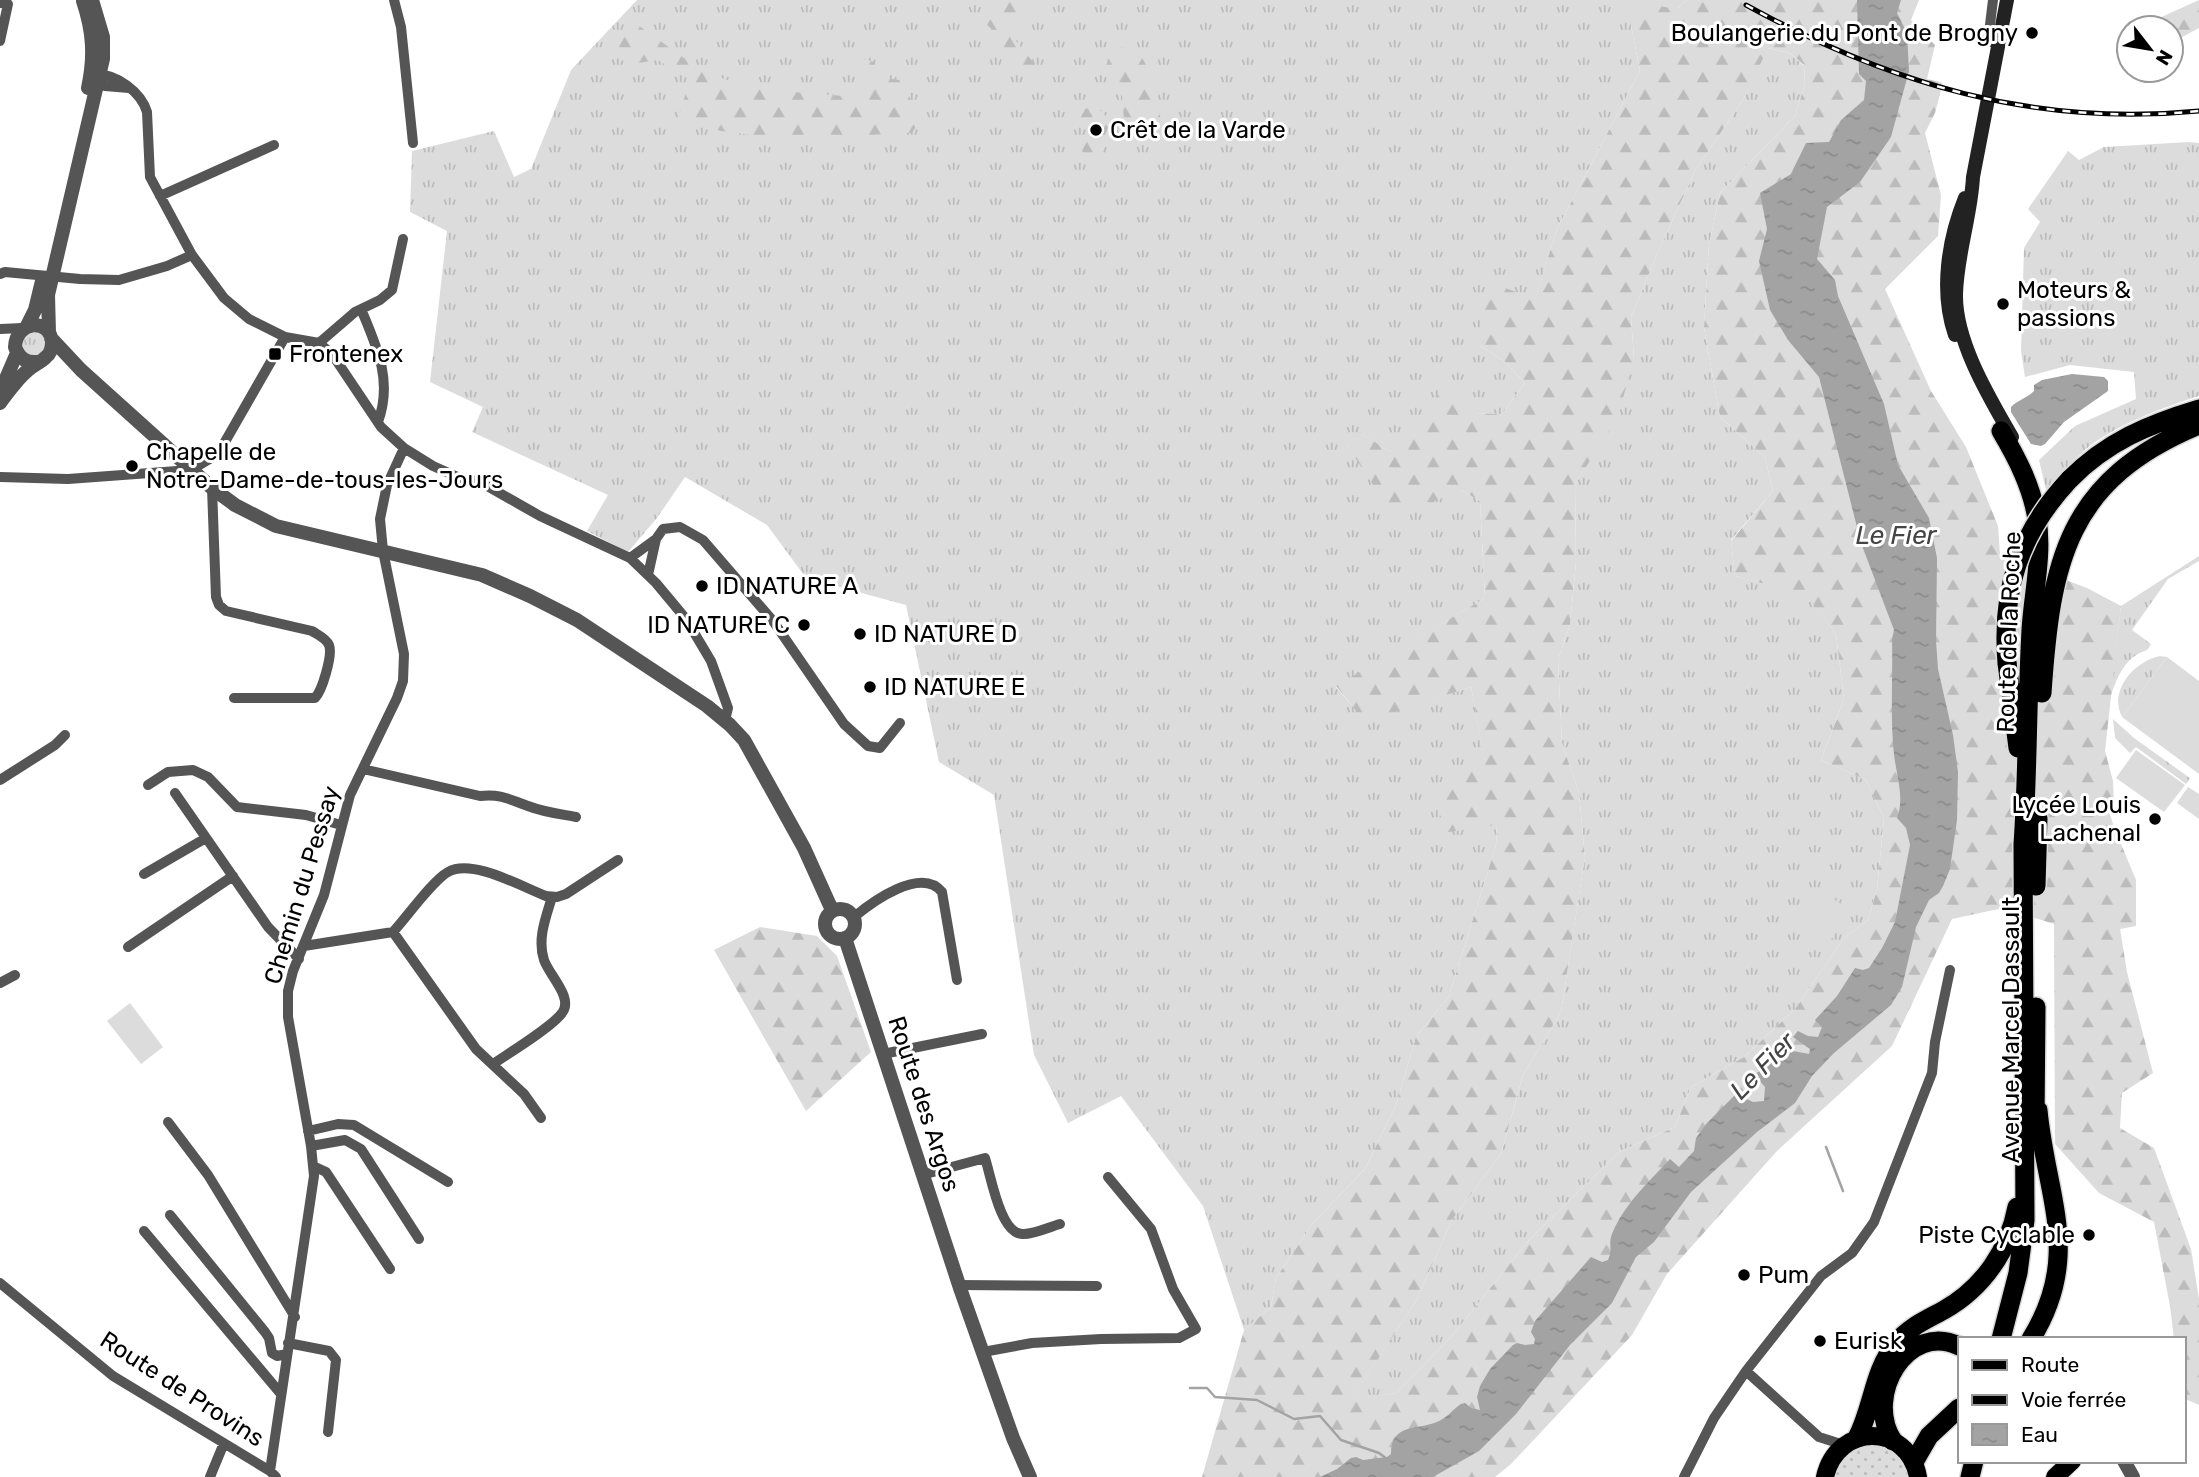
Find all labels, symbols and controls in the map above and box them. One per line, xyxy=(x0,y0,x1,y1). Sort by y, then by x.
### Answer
north arrow xyxy=(2115,14,2185,84)
place label: Boulangerie du Pont de Brogny xyxy=(1671,19,2018,47)
marker: Boulangerie du Pont de Brogny xyxy=(2024,25,2040,41)
text: N xyxy=(2151,46,2178,69)
place label: Crêt de la Varde xyxy=(1110,116,1286,144)
marker: Crêt de la Varde xyxy=(1088,122,1104,138)
place label: Moteurs & passions xyxy=(2017,276,2131,332)
marker: Moteurs & passions xyxy=(1995,296,2011,312)
place label: Frontenex xyxy=(289,340,403,368)
marker: Frontenex xyxy=(267,346,283,362)
place label: Chapelle de Notre-Dame-de-tous-les-Jours xyxy=(146,438,503,494)
marker: Chapelle de Notre-Dame-de-tous-les-Jours xyxy=(124,458,140,474)
water label: Le Fier xyxy=(1856,520,1938,551)
street label: Route de la Roche xyxy=(1991,531,2027,733)
place label: ID NATURE A xyxy=(716,572,858,600)
marker: ID NATURE A xyxy=(694,578,710,594)
place label: ID NATURE C xyxy=(647,611,790,639)
marker: ID NATURE C xyxy=(796,617,812,633)
place label: ID NATURE D xyxy=(874,620,1017,648)
marker: ID NATURE D xyxy=(852,626,868,642)
place label: ID NATURE E xyxy=(884,673,1025,701)
marker: ID NATURE E xyxy=(862,679,878,695)
street label: Chemin du Pessay xyxy=(259,783,345,987)
place label: Lycée Louis Lachenal xyxy=(2011,791,2141,847)
marker: Lycée Louis Lachenal xyxy=(2147,811,2163,827)
street label: Avenue Marcel Dassault xyxy=(1997,897,2025,1163)
street label: Route des Argos xyxy=(882,1013,966,1195)
water label: Le Fier xyxy=(1724,1025,1803,1106)
place label: Piste Cyclable xyxy=(1918,1221,2075,1249)
marker: Piste Cyclable xyxy=(2081,1227,2097,1243)
place label: Pum xyxy=(1758,1261,1809,1289)
marker: Pum xyxy=(1736,1267,1752,1283)
street label: Route de Provins xyxy=(95,1326,269,1452)
place label: Eurisk xyxy=(1834,1327,1903,1355)
marker: Eurisk xyxy=(1812,1333,1828,1349)
legend xyxy=(1958,1337,2185,1463)
text: Route xyxy=(2021,1352,2079,1377)
text: Voie ferrée xyxy=(2021,1387,2126,1412)
text: Eau xyxy=(2021,1422,2058,1447)

